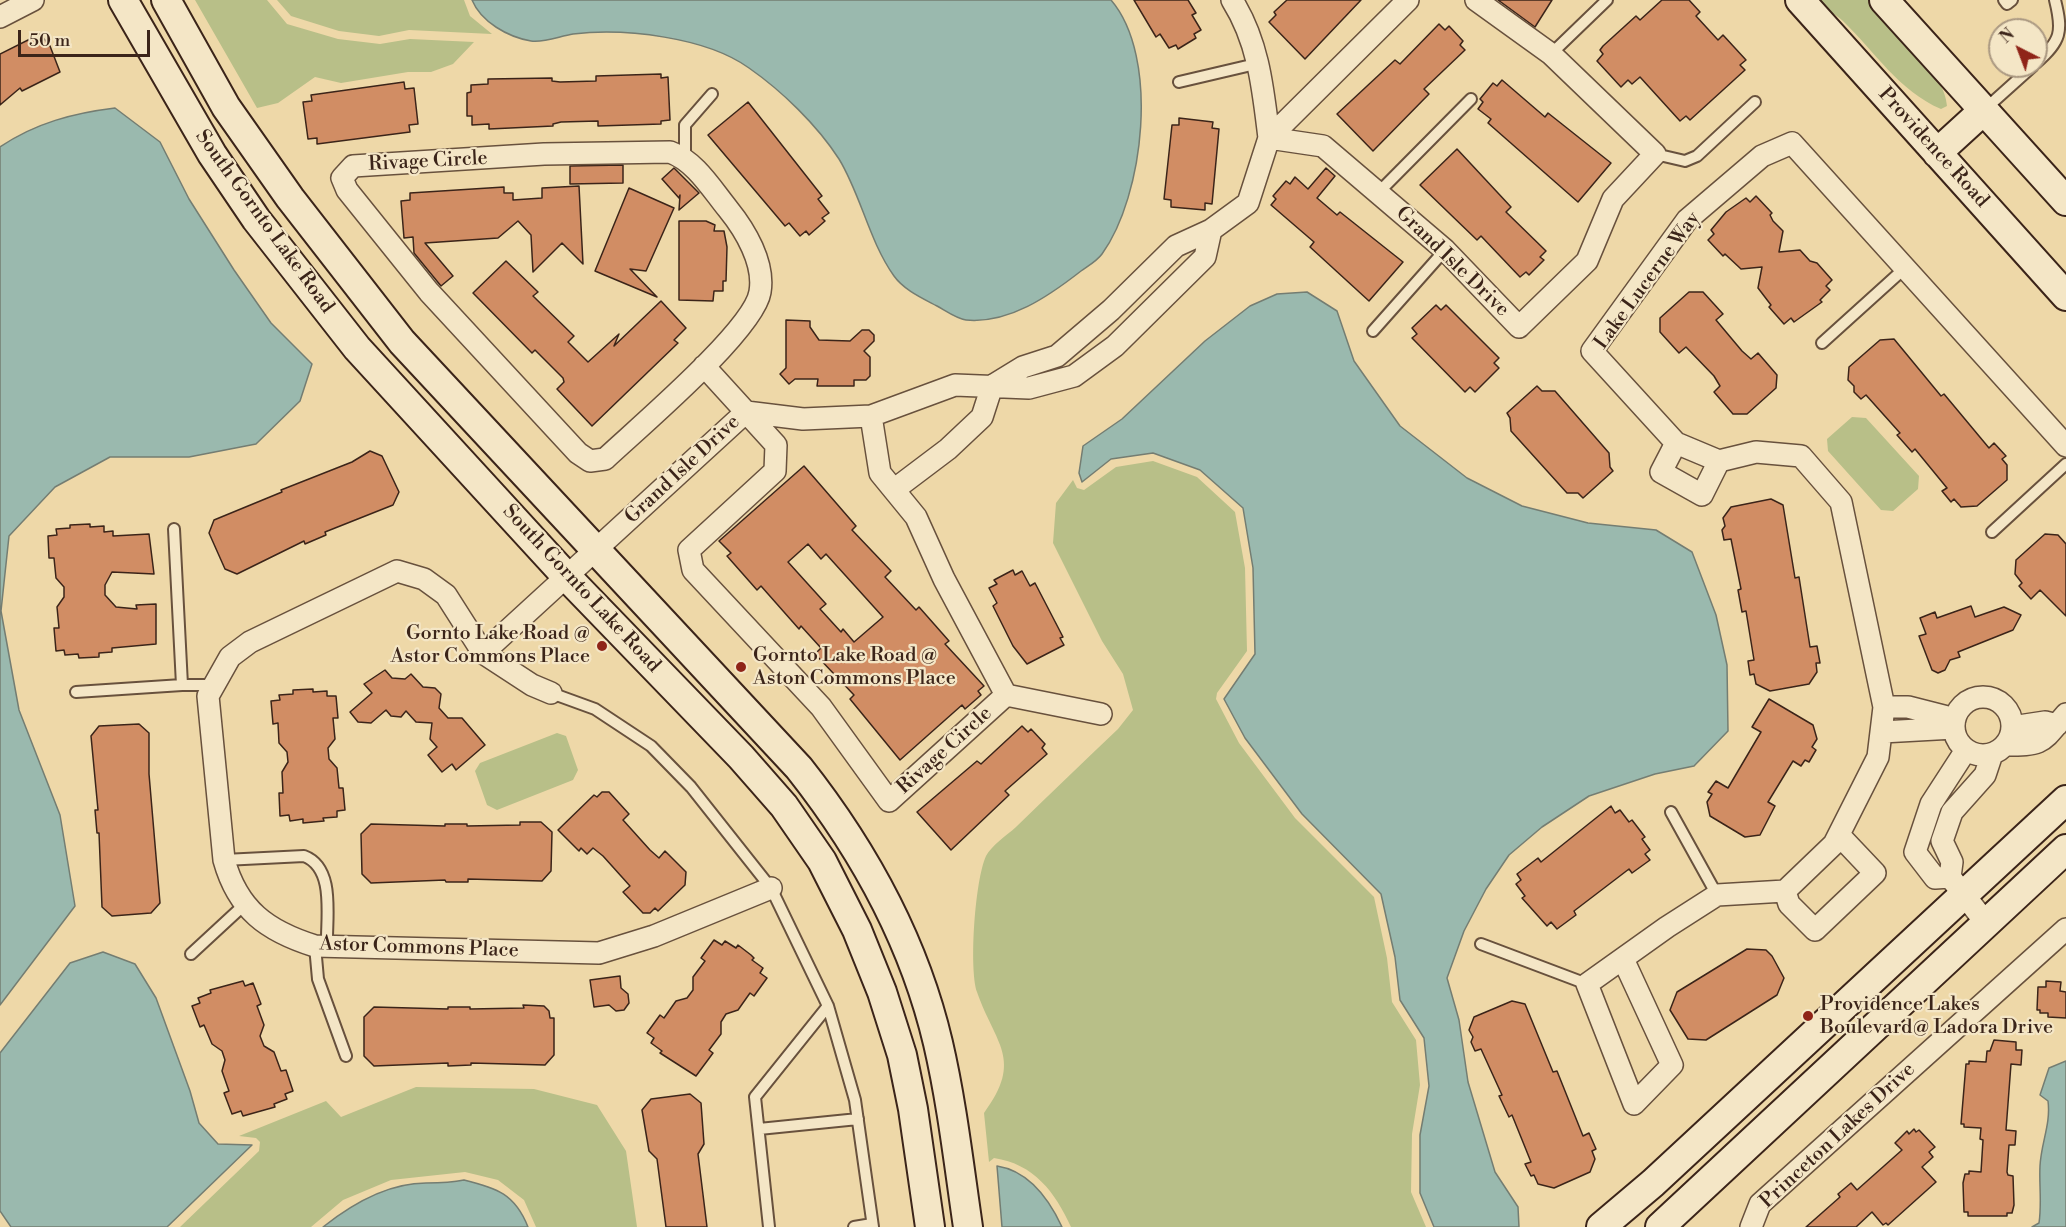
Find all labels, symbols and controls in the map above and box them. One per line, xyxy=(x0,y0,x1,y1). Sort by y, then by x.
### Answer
scale bar xyxy=(21,18,153,56)
north arrow xyxy=(1988,18,2048,78)
text: N xyxy=(1996,24,2019,48)
text: 50 m xyxy=(29,29,70,52)
street label: Providence Road xyxy=(1873,83,1993,213)
street label: South Gornto Lake Road xyxy=(189,126,339,318)
street label: Rivage Circle xyxy=(368,147,488,177)
street label: Grand Isle Drive xyxy=(1390,202,1514,322)
street label: Lake Lucerne Way xyxy=(1590,207,1706,355)
street label: Grand Isle Drive xyxy=(621,411,745,529)
street label: South Gornto Lake Road xyxy=(497,500,665,678)
place label: Gornto Lake Road @ Astor Commons Place xyxy=(391,622,590,669)
marker: Gornto Lake Road @ Astor Commons Place xyxy=(595,639,609,653)
place label: Gornto Lake Road @ Aston Commons Place xyxy=(753,644,956,691)
marker: Gornto Lake Road @ Aston Commons Place xyxy=(734,660,748,674)
street label: Rivage Circle xyxy=(893,702,997,800)
street label: Astor Commons Place xyxy=(319,933,519,963)
place label: Providence Lakes Boulevard@ Ladora Drive xyxy=(1820,993,2053,1040)
marker: Providence Lakes Boulevard@ Ladora Drive xyxy=(1801,1009,1815,1023)
street label: Princeton Lakes Drive xyxy=(1756,1058,1920,1214)

